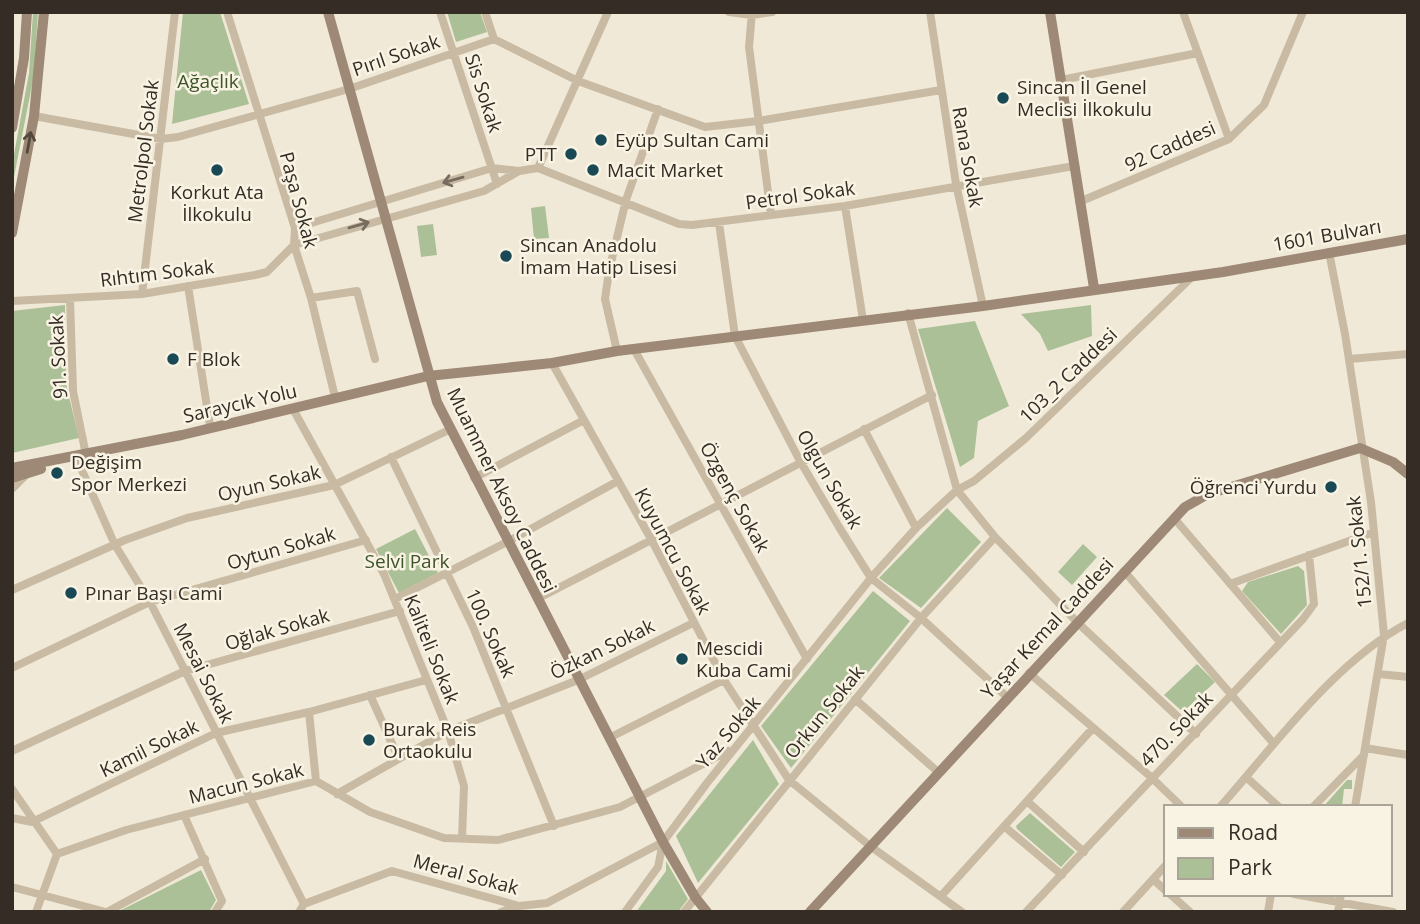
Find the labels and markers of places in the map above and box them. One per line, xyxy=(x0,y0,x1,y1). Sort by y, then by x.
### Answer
place label: Sincan İl Genel Meclisi İlkokulu xyxy=(1017,74,1152,122)
marker: Sincan İl Genel Meclisi İlkokulu xyxy=(995,90,1011,106)
place label: Eyüp Sultan Cami xyxy=(615,127,769,153)
marker: Eyüp Sultan Cami xyxy=(593,132,609,148)
place label: PTT xyxy=(525,141,558,167)
marker: PTT xyxy=(563,146,579,162)
place label: Macit Market xyxy=(607,157,723,183)
marker: Korkut Ata İlkokulu xyxy=(209,162,225,178)
marker: Macit Market xyxy=(585,162,601,178)
place label: Korkut Ata İlkokulu xyxy=(170,179,264,227)
place label: Sincan Anadolu İmam Hatip Lisesi xyxy=(520,232,677,280)
marker: Sincan Anadolu İmam Hatip Lisesi xyxy=(498,248,514,264)
place label: F Blok xyxy=(187,346,240,372)
marker: F Blok xyxy=(165,351,181,367)
place label: Değişim Spor Merkezi xyxy=(71,449,187,497)
marker: Değişim Spor Merkezi xyxy=(49,465,65,481)
place label: Öğrenci Yurdu xyxy=(1190,474,1317,500)
marker: Öğrenci Yurdu xyxy=(1323,479,1339,495)
place label: Pınar Başı Cami xyxy=(85,580,223,606)
marker: Pınar Başı Cami xyxy=(63,585,79,601)
place label: Mescidi Kuba Cami xyxy=(696,635,791,683)
marker: Mescidi Kuba Cami xyxy=(674,651,690,667)
place label: Burak Reis Ortaokulu xyxy=(383,716,476,764)
marker: Burak Reis Ortaokulu xyxy=(361,732,377,748)

